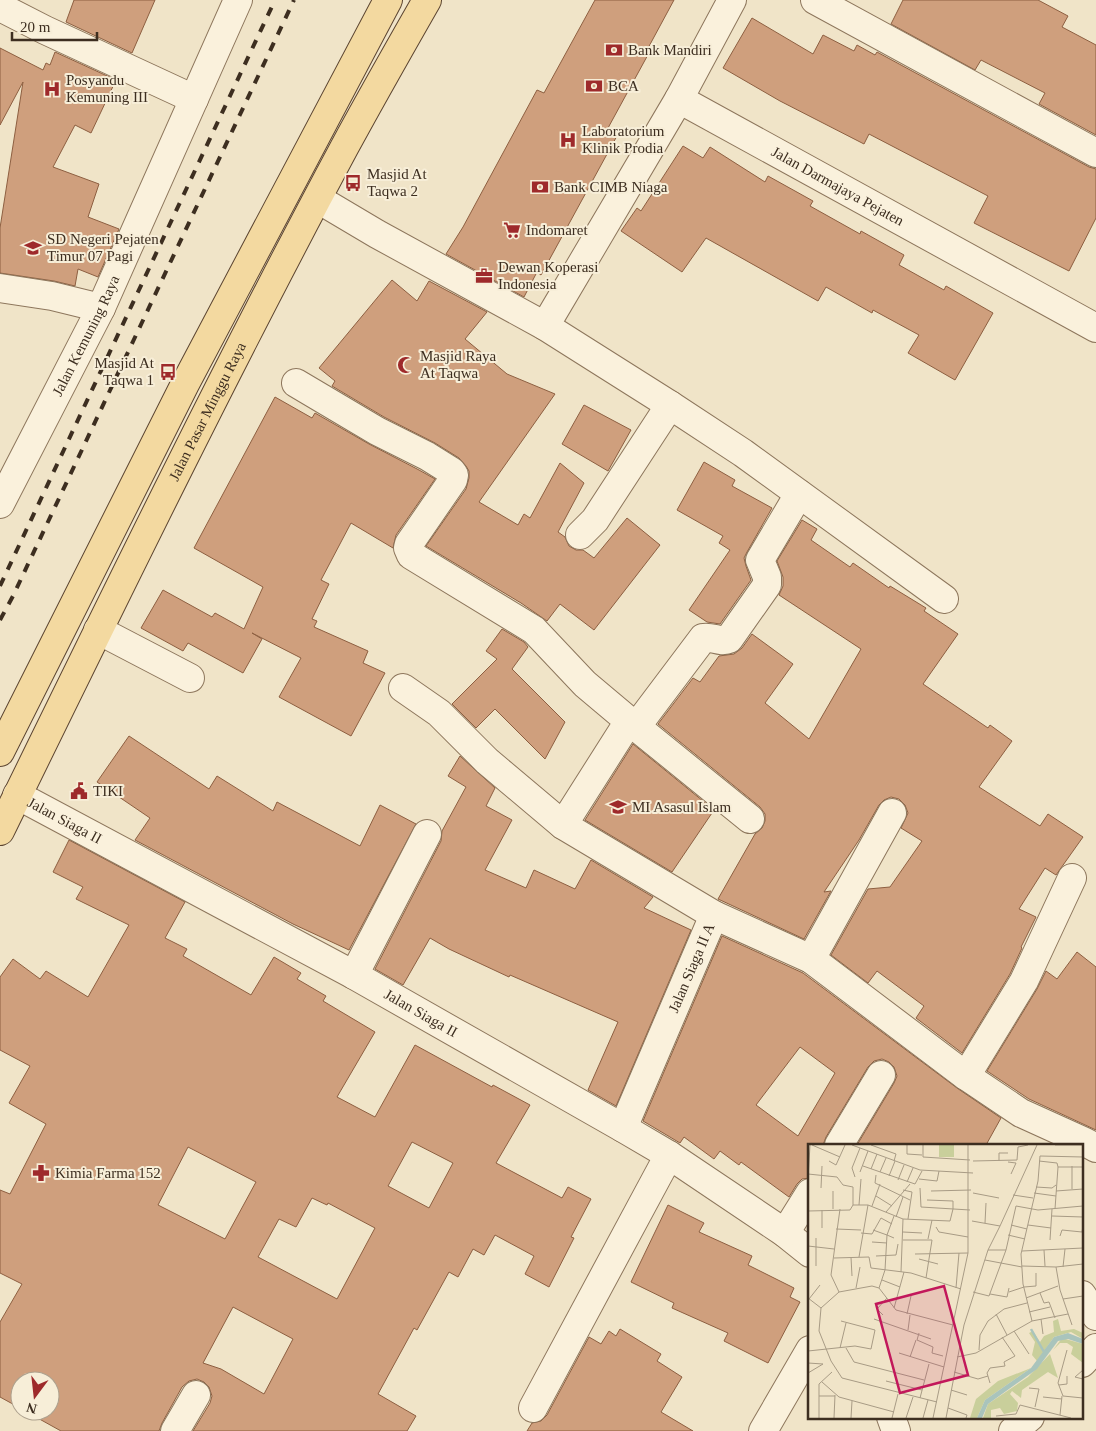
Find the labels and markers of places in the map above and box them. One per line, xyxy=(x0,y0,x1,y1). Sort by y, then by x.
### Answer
bank icon: Bank Mandiri xyxy=(604,40,624,60)
place label: Bank Mandiri xyxy=(628,42,712,58)
place label: Posyandu Kemuning III xyxy=(66,72,148,105)
bank icon: BCA xyxy=(584,76,604,96)
place label: BCA xyxy=(608,78,639,94)
hospital icon: Posyandu Kemuning III xyxy=(42,79,62,99)
place label: Laboratorium Klinik Prodia xyxy=(582,123,665,156)
hospital icon: Laboratorium Klinik Prodia xyxy=(558,130,578,150)
place label: Masjid At Taqwa 2 xyxy=(367,166,427,199)
bus stop icon: Masjid At Taqwa 2 xyxy=(343,173,363,193)
bank icon: Bank CIMB Niaga xyxy=(530,177,550,197)
place label: Bank CIMB Niaga xyxy=(554,179,668,195)
supermarket icon: Indomaret xyxy=(502,220,522,240)
place label: Indomaret xyxy=(526,222,588,238)
place label: SD Negeri Pejaten Timur 07 Pagi xyxy=(47,231,159,264)
school or university icon: SD Negeri Pejaten Timur 07 Pagi xyxy=(23,238,43,258)
place label: Dewan Koperasi Indonesia xyxy=(498,259,598,292)
office icon: Dewan Koperasi Indonesia xyxy=(474,266,494,286)
place label: Masjid Raya At Taqwa xyxy=(420,348,497,381)
place label: Masjid At Taqwa 1 xyxy=(94,355,155,388)
mosque icon: Masjid Raya At Taqwa xyxy=(396,355,416,375)
bus stop icon: Masjid At Taqwa 1 xyxy=(158,362,178,382)
public building icon: TIKI xyxy=(69,781,89,801)
place label: TIKI xyxy=(93,783,123,799)
school or university icon: MI Asasul Islam xyxy=(608,797,628,817)
place label: MI Asasul Islam xyxy=(632,799,731,815)
pharmacy icon: Kimia Farma 152 xyxy=(31,1163,51,1183)
place label: Kimia Farma 152 xyxy=(55,1165,161,1181)

